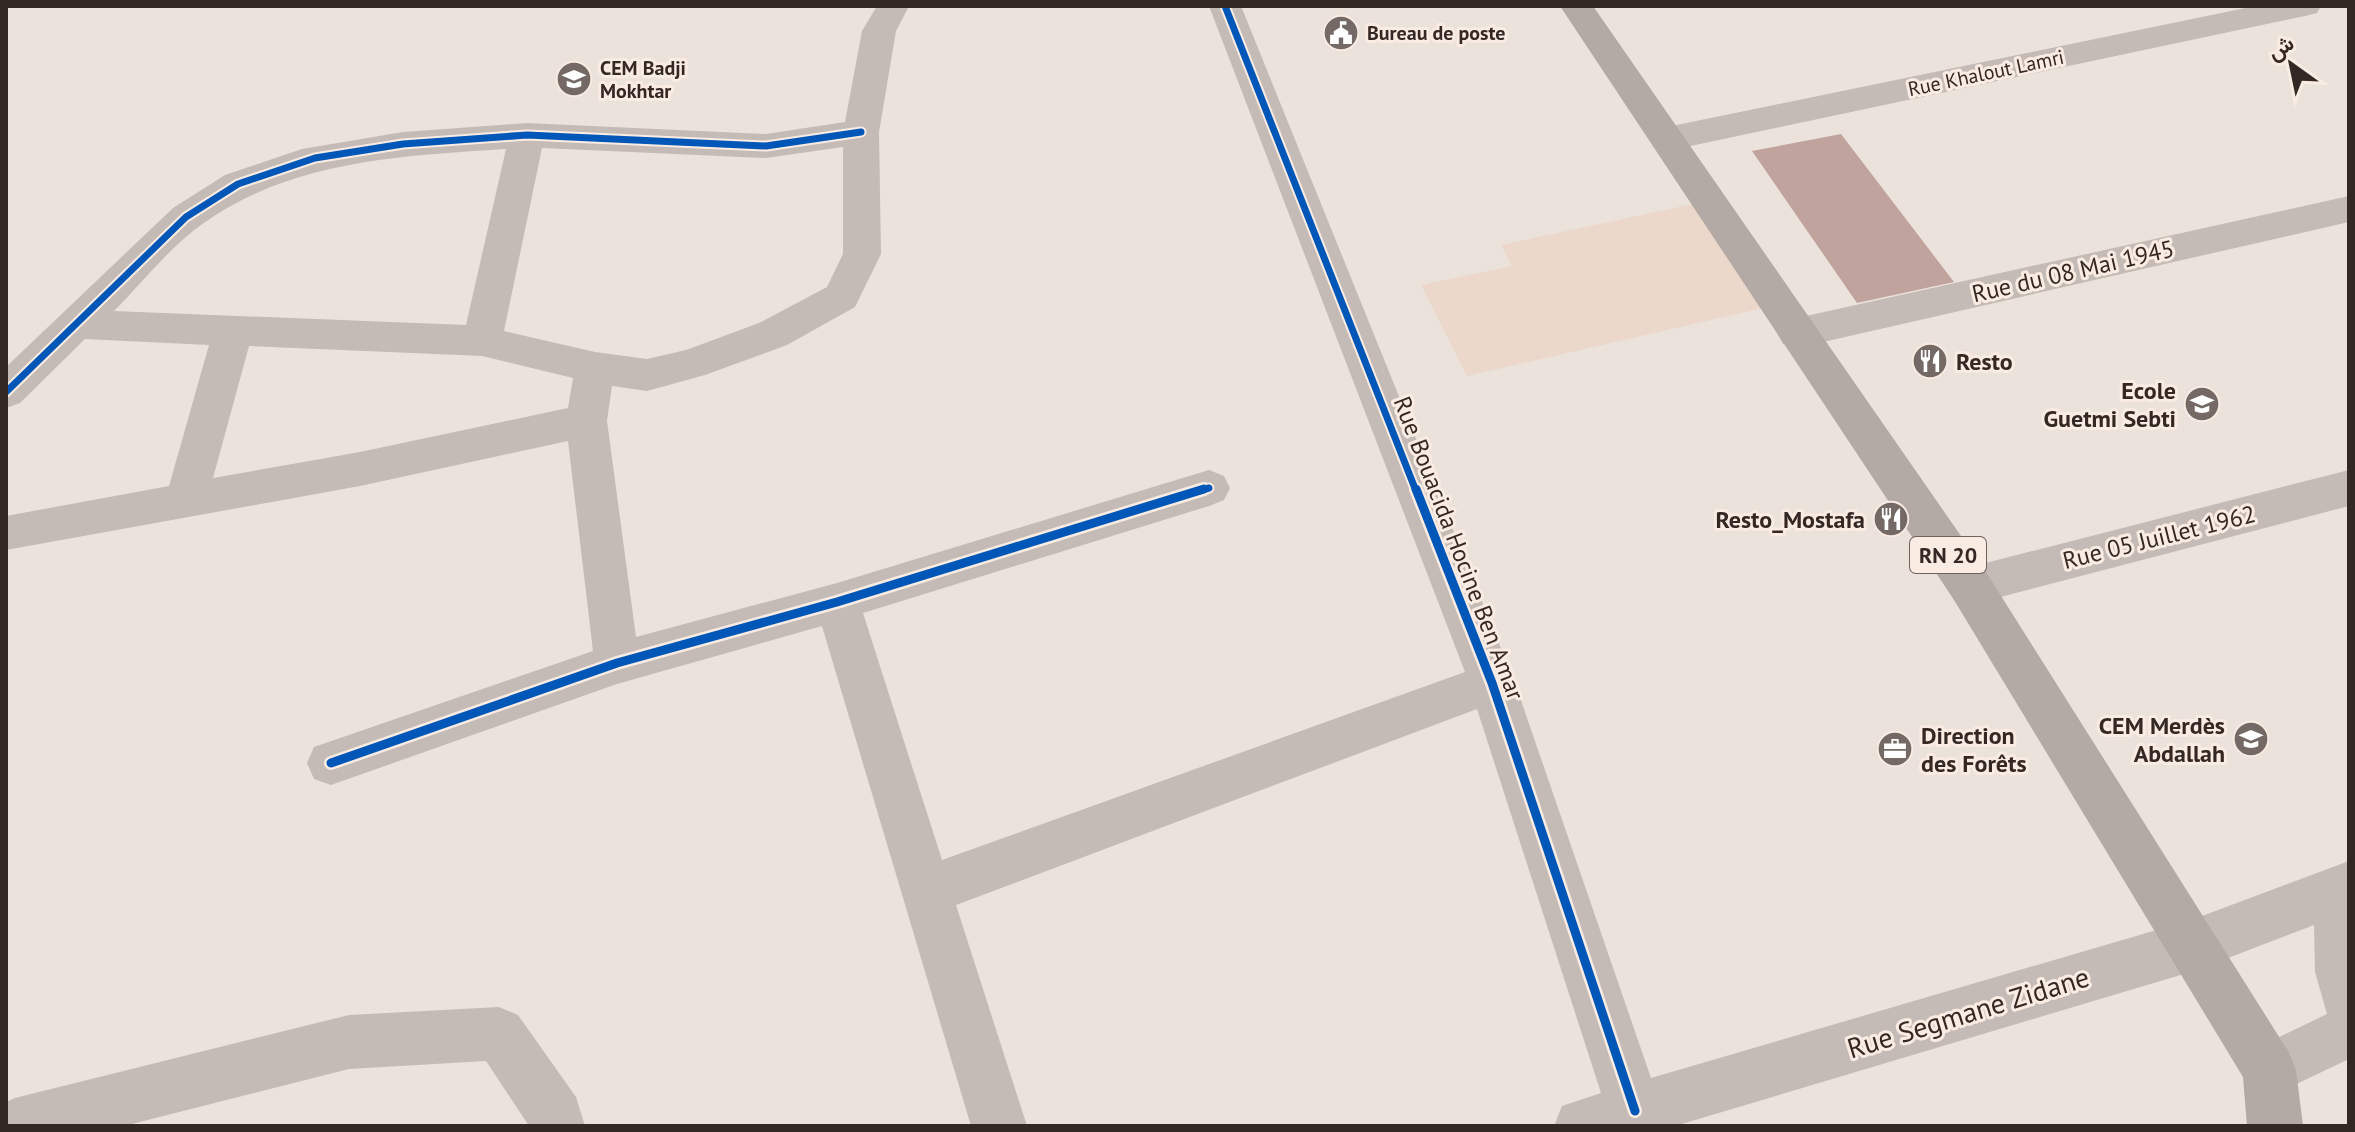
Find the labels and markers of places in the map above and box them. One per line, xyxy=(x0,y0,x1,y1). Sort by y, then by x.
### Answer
public building icon: Bureau de poste xyxy=(1322,14,1360,52)
place label: Bureau de poste xyxy=(1367,20,1506,46)
place label: CEM Badji Mokhtar xyxy=(600,55,686,104)
school or university icon: CEM Badji Mokhtar xyxy=(555,60,593,98)
restaurant icon: Resto xyxy=(1911,342,1949,380)
place label: Resto xyxy=(1956,346,2013,377)
place label: Ecole Guetmi Sebti xyxy=(2043,375,2176,434)
school or university icon: Ecole Guetmi Sebti xyxy=(2183,385,2221,423)
restaurant icon: Resto_Mostafa xyxy=(1872,500,1910,538)
place label: Resto_Mostafa xyxy=(1715,504,1865,535)
place label: CEM Merdès Abdallah xyxy=(2099,710,2225,769)
place label: Direction des Forêts xyxy=(1921,720,2027,779)
school or university icon: CEM Merdès Abdallah xyxy=(2232,720,2270,758)
office icon: Direction des Forêts xyxy=(1876,730,1914,768)

